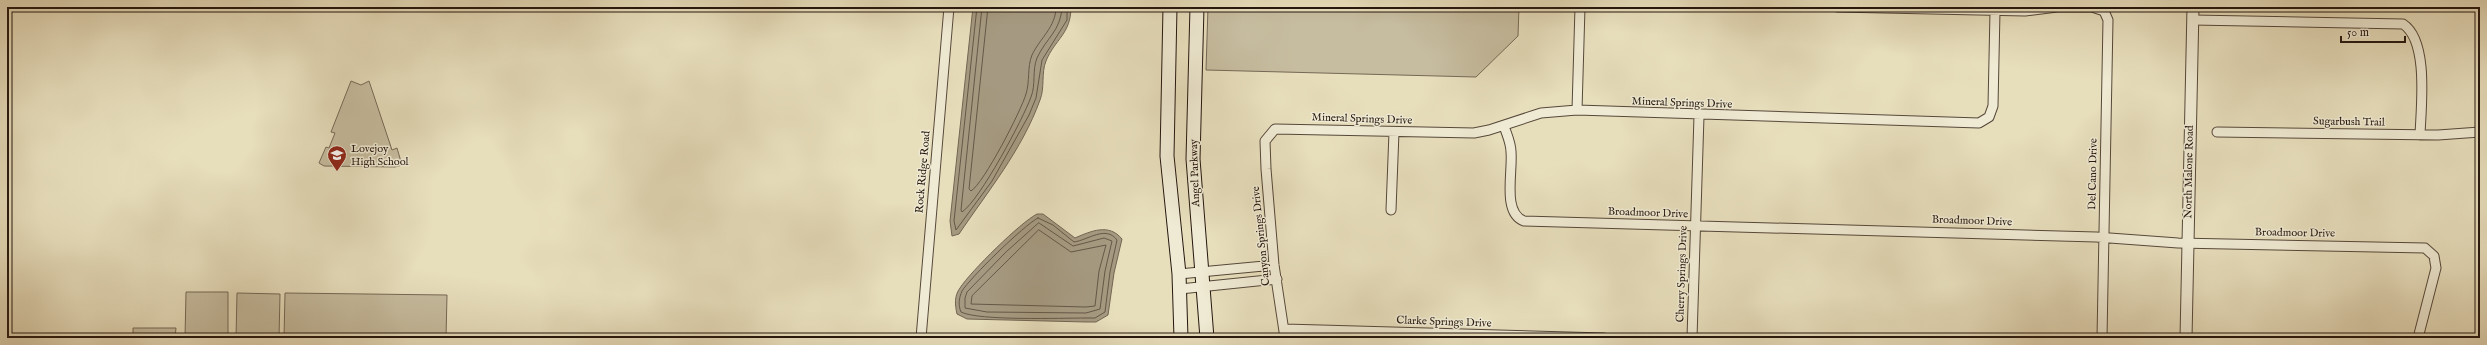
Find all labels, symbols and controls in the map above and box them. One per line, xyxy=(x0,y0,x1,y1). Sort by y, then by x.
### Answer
scale bar xyxy=(2341,18,2405,44)
text: 50 m xyxy=(2347,25,2369,40)
street label: Mineral Springs Drive xyxy=(1631,94,1733,112)
street label: Mineral Springs Drive xyxy=(1311,110,1413,128)
street label: Sugarbush Trail xyxy=(2313,114,2385,130)
street label: North Malone Road xyxy=(2181,125,2197,219)
street label: Rock Ridge Road xyxy=(912,130,934,214)
street label: Angel Parkway xyxy=(1187,138,1203,208)
street label: Del Cano Drive xyxy=(2085,138,2101,210)
place label: Lovejoy High School xyxy=(351,142,409,169)
school or university icon: Lovejoy High School xyxy=(326,144,348,172)
street label: Canyon Springs Drive xyxy=(1249,186,1273,286)
street label: Broadmoor Drive xyxy=(1608,205,1688,221)
street label: Broadmoor Drive xyxy=(1932,213,2012,229)
street label: Cherry Springs Drive xyxy=(1673,225,1691,323)
street label: Broadmoor Drive xyxy=(2255,225,2335,241)
street label: Clarke Springs Drive xyxy=(1396,313,1492,331)

